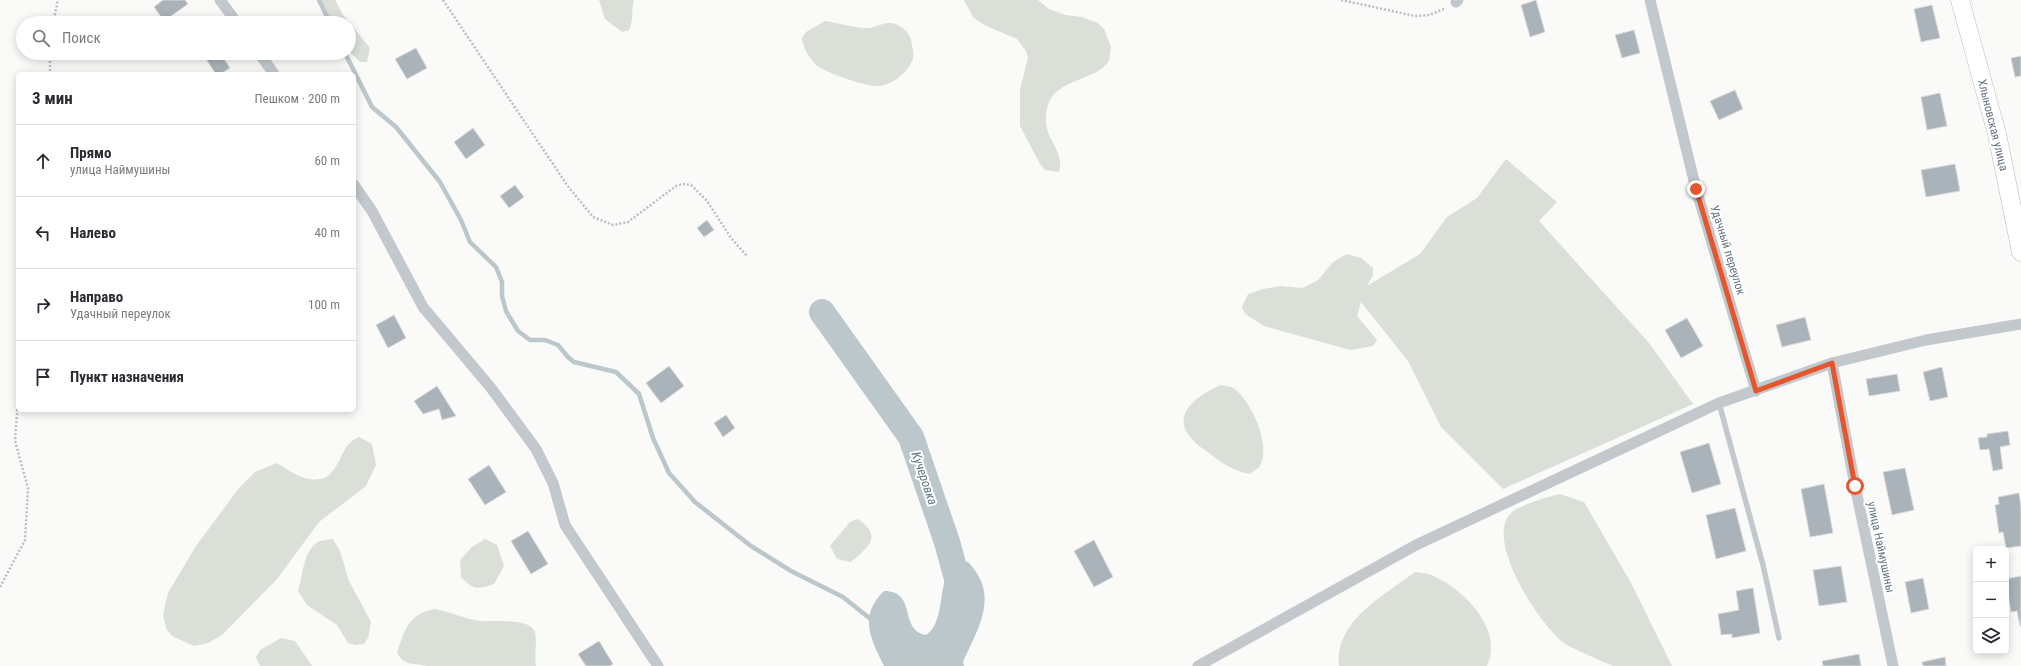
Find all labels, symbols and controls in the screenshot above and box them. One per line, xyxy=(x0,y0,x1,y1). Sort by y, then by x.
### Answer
search box xyxy=(16,16,356,60)
icon: search xyxy=(30,27,52,49)
text: Поиск xyxy=(62,29,101,47)
street label: Хлыновская улица xyxy=(1975,78,2011,172)
text: 3 мин xyxy=(32,88,73,108)
text: Пешком · 200 m xyxy=(254,91,340,106)
text: Прямо xyxy=(70,144,111,162)
icon: ahead xyxy=(32,150,54,172)
text: 60 m xyxy=(314,153,340,168)
text: улица Наймушины xyxy=(70,162,170,177)
route end xyxy=(1687,180,1705,198)
street label: Удачный переулок xyxy=(1708,203,1748,297)
icon: left xyxy=(32,222,54,244)
text: Налево xyxy=(70,224,116,242)
text: 40 m xyxy=(314,225,340,240)
text: Направо xyxy=(70,288,123,306)
icon: right xyxy=(32,294,54,316)
text: 100 m xyxy=(308,297,340,312)
text: Удачный переулок xyxy=(70,306,171,321)
icon: arrive xyxy=(32,366,54,388)
text: Пункт назначения xyxy=(70,368,184,386)
water label: Кучеровка xyxy=(908,450,941,507)
route start xyxy=(1846,477,1864,495)
street label: улица Наймушины xyxy=(1865,500,1897,594)
map controls xyxy=(1973,546,2009,654)
button: + xyxy=(1973,546,2009,582)
button: − xyxy=(1973,582,2009,618)
button: layers xyxy=(1973,618,2009,654)

